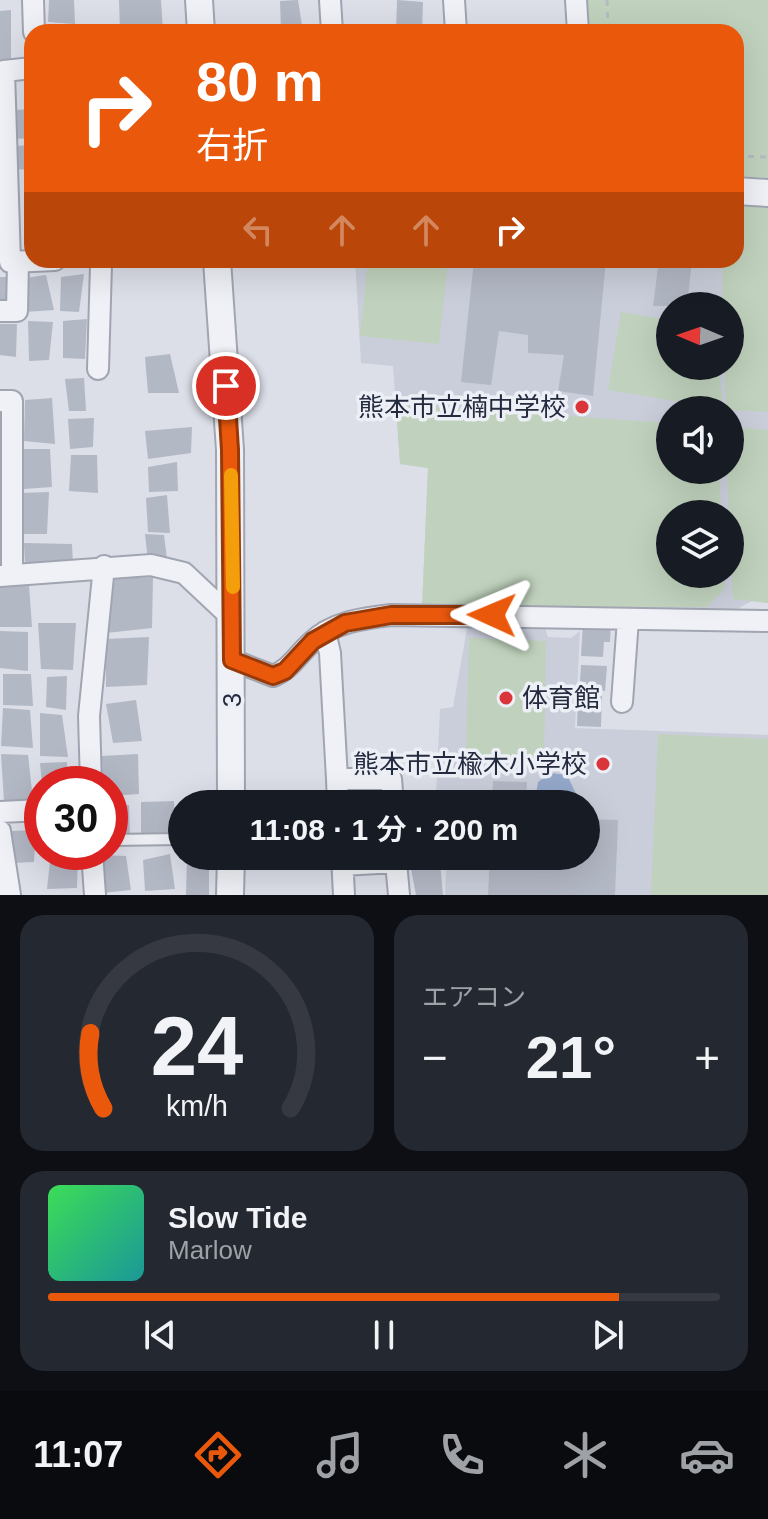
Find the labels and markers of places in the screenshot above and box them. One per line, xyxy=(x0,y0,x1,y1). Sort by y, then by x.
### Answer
pin xyxy=(192,352,260,420)
place label: 熊本市立楠中学校 xyxy=(358,392,566,422)
marker: 熊本市立楠中学校 xyxy=(573,398,591,416)
place label: 体育館 xyxy=(522,683,600,713)
marker: 体育館 xyxy=(497,689,515,707)
place label: 熊本市立楡木小学校 xyxy=(353,749,587,779)
marker: 熊本市立楡木小学校 xyxy=(594,755,612,773)

